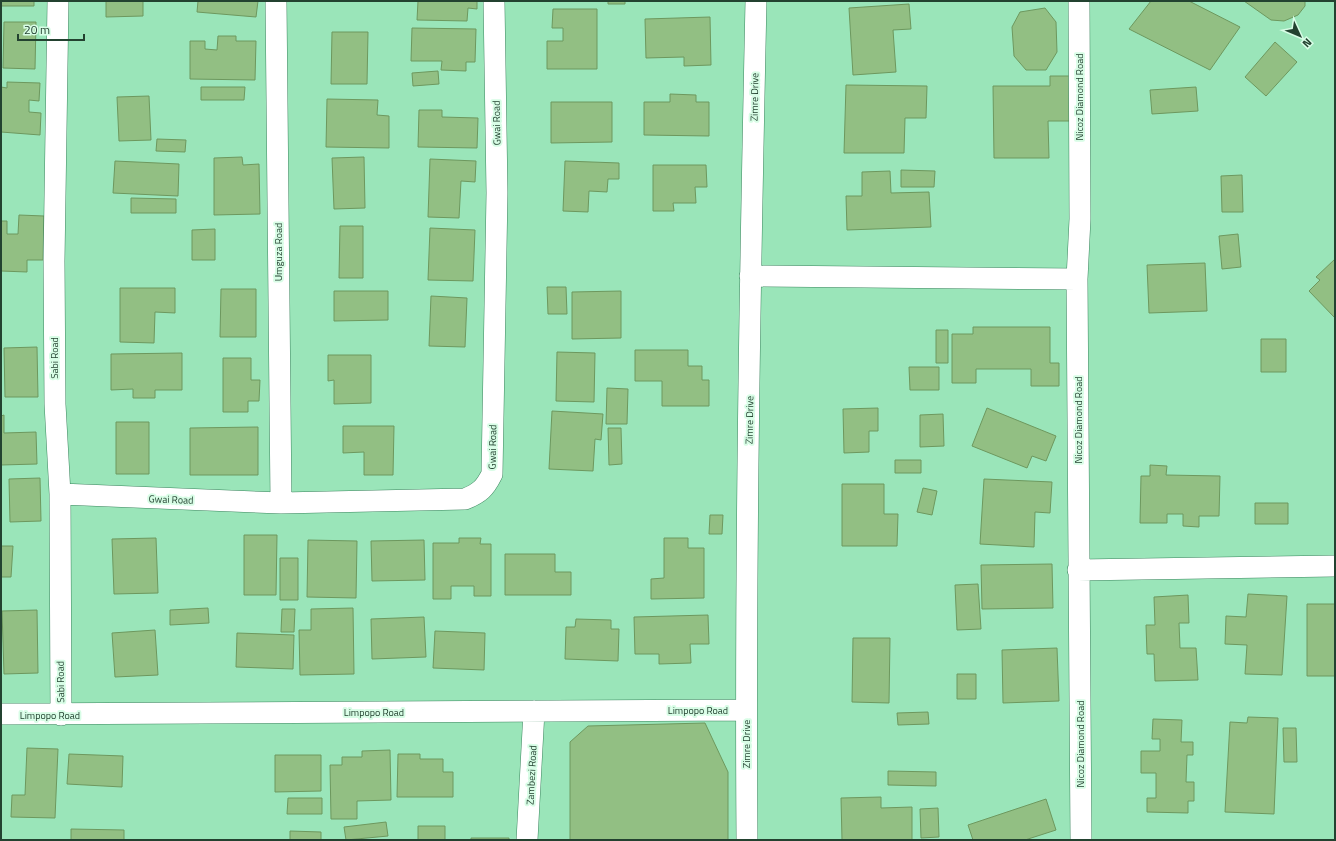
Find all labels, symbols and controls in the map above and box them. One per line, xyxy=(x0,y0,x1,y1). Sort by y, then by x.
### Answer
scale bar xyxy=(18,16,84,42)
north arrow xyxy=(1280,16,1320,56)
text: 20 m xyxy=(24,20,50,39)
text: N xyxy=(1299,35,1316,51)
street label: Nicoz Diamond Road xyxy=(1072,53,1087,141)
street label: Zimre Drive xyxy=(747,73,762,121)
street label: Gwai Road xyxy=(489,101,504,145)
street label: Umguza Road xyxy=(271,223,286,281)
street label: Sabi Road xyxy=(47,337,62,379)
street label: Nicoz Diamond Road xyxy=(1071,376,1086,464)
street label: Zimre Drive xyxy=(742,396,757,444)
street label: Gwai Road xyxy=(485,425,500,469)
street label: Gwai Road xyxy=(148,491,194,508)
street label: Sabi Road xyxy=(53,661,68,703)
street label: Nicoz Diamond Road xyxy=(1073,700,1088,788)
street label: Limpopo Road xyxy=(668,703,728,718)
street label: Limpopo Road xyxy=(344,705,404,720)
street label: Limpopo Road xyxy=(20,708,80,723)
street label: Zimre Drive xyxy=(739,720,754,768)
street label: Zambezi Road xyxy=(522,745,541,805)

